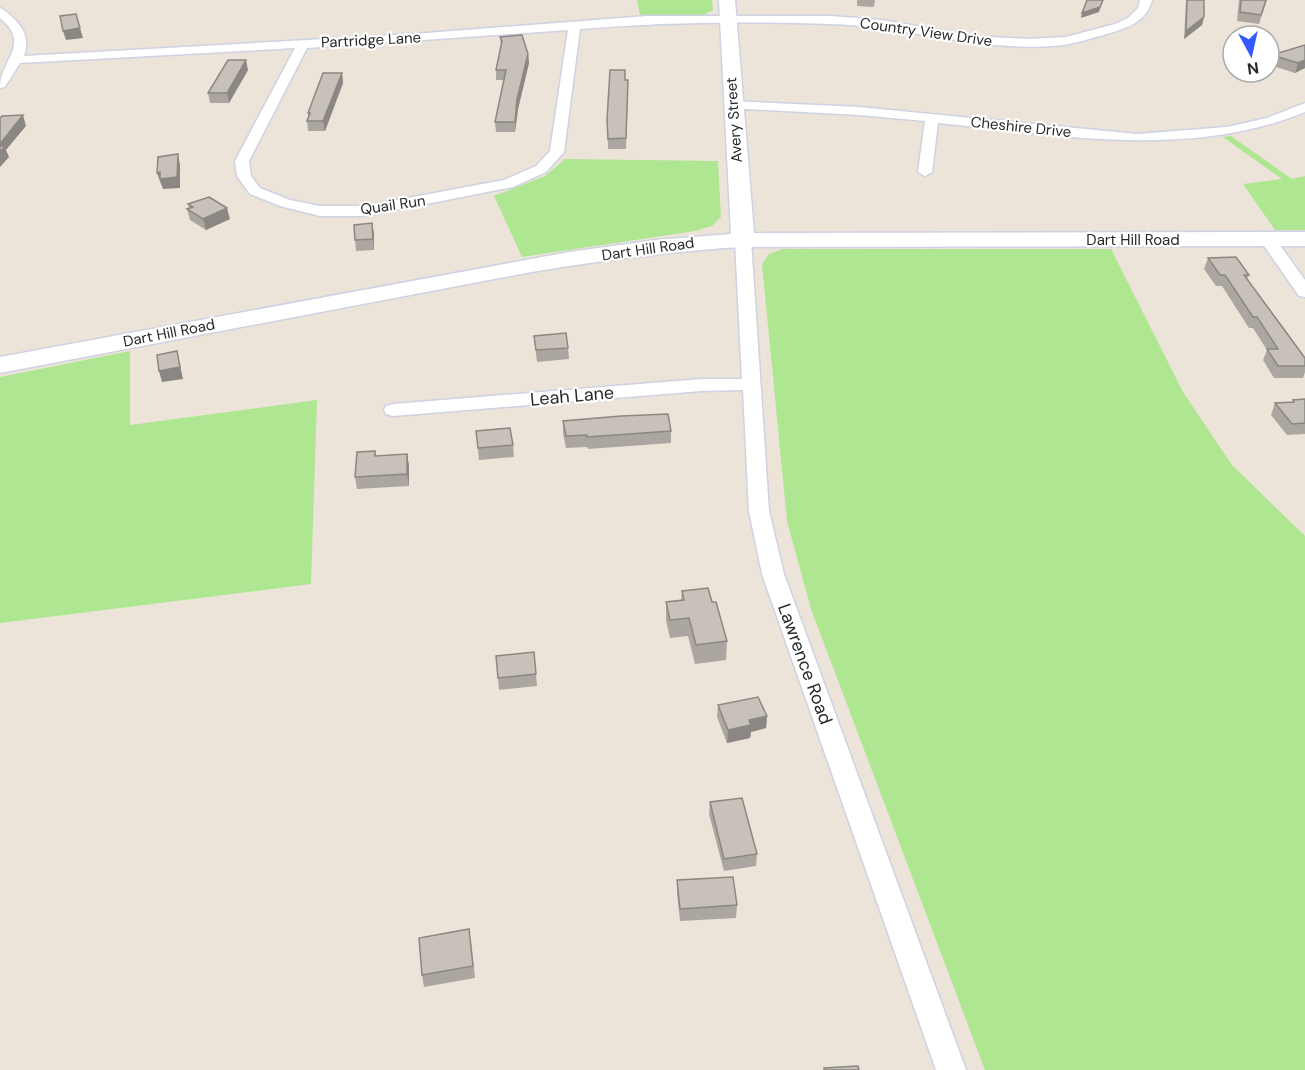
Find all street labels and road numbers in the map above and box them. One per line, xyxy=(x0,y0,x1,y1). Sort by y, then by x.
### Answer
street label: Country View Drive xyxy=(859,13,993,51)
street label: Partridge Lane xyxy=(320,27,422,53)
street label: Avery Street xyxy=(721,76,747,163)
street label: Cheshire Drive xyxy=(970,112,1072,142)
street label: Quail Run xyxy=(359,191,427,219)
street label: Dart Hill Road xyxy=(1086,230,1180,250)
street label: Dart Hill Road xyxy=(600,233,696,265)
street label: Dart Hill Road xyxy=(121,314,217,352)
street label: Leah Lane xyxy=(529,380,615,412)
street label: Lawrence Road xyxy=(772,600,838,728)

